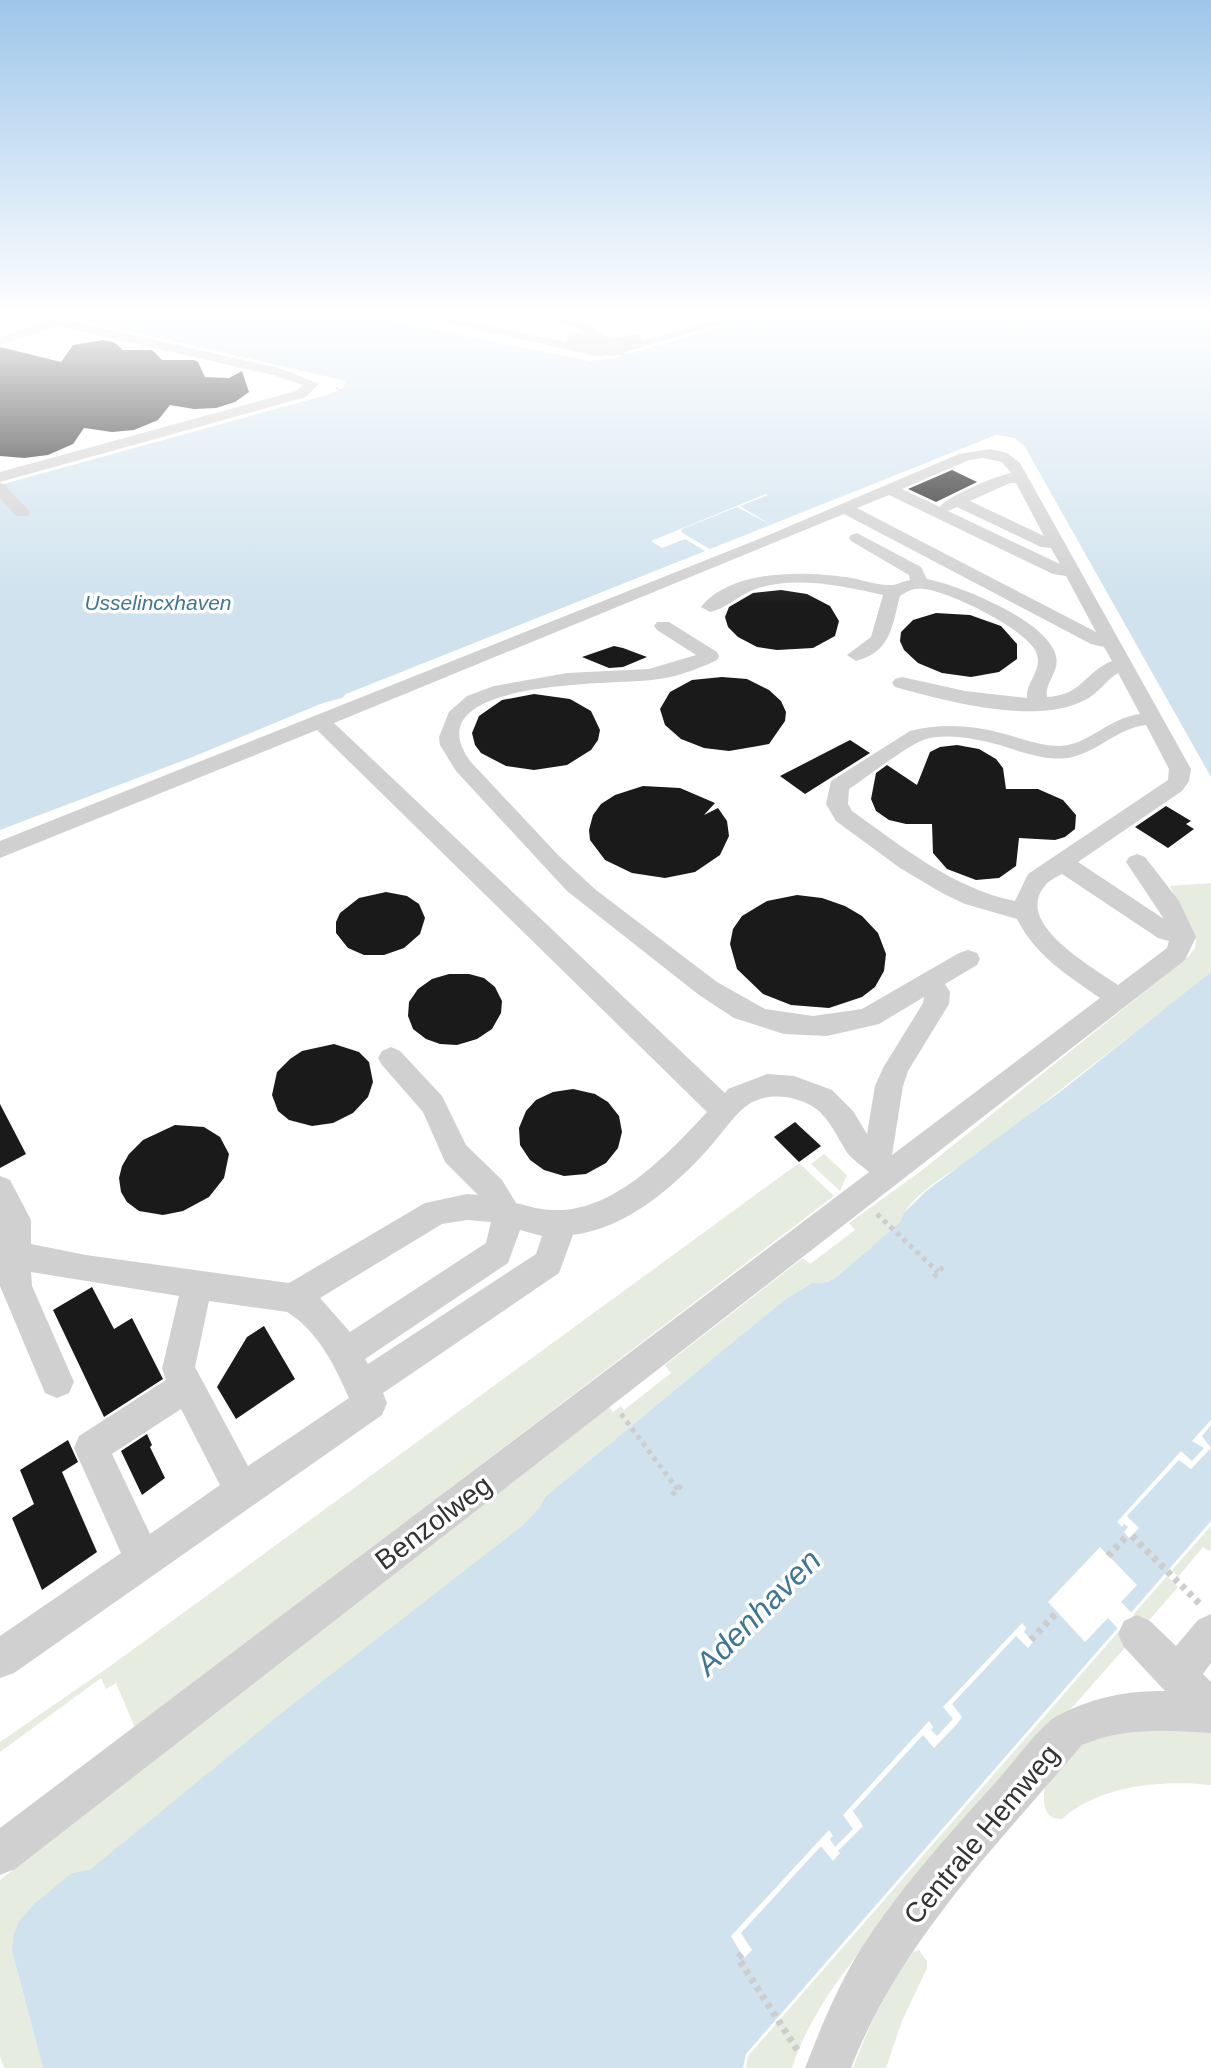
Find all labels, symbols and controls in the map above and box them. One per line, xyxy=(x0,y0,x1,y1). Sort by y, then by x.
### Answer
water label: Usselincxhaven xyxy=(84,591,232,614)
street label: Benzolweg xyxy=(369,1469,497,1576)
water label: Adenhaven xyxy=(687,1542,828,1683)
street label: Centrale Hemweg xyxy=(897,1739,1065,1930)

